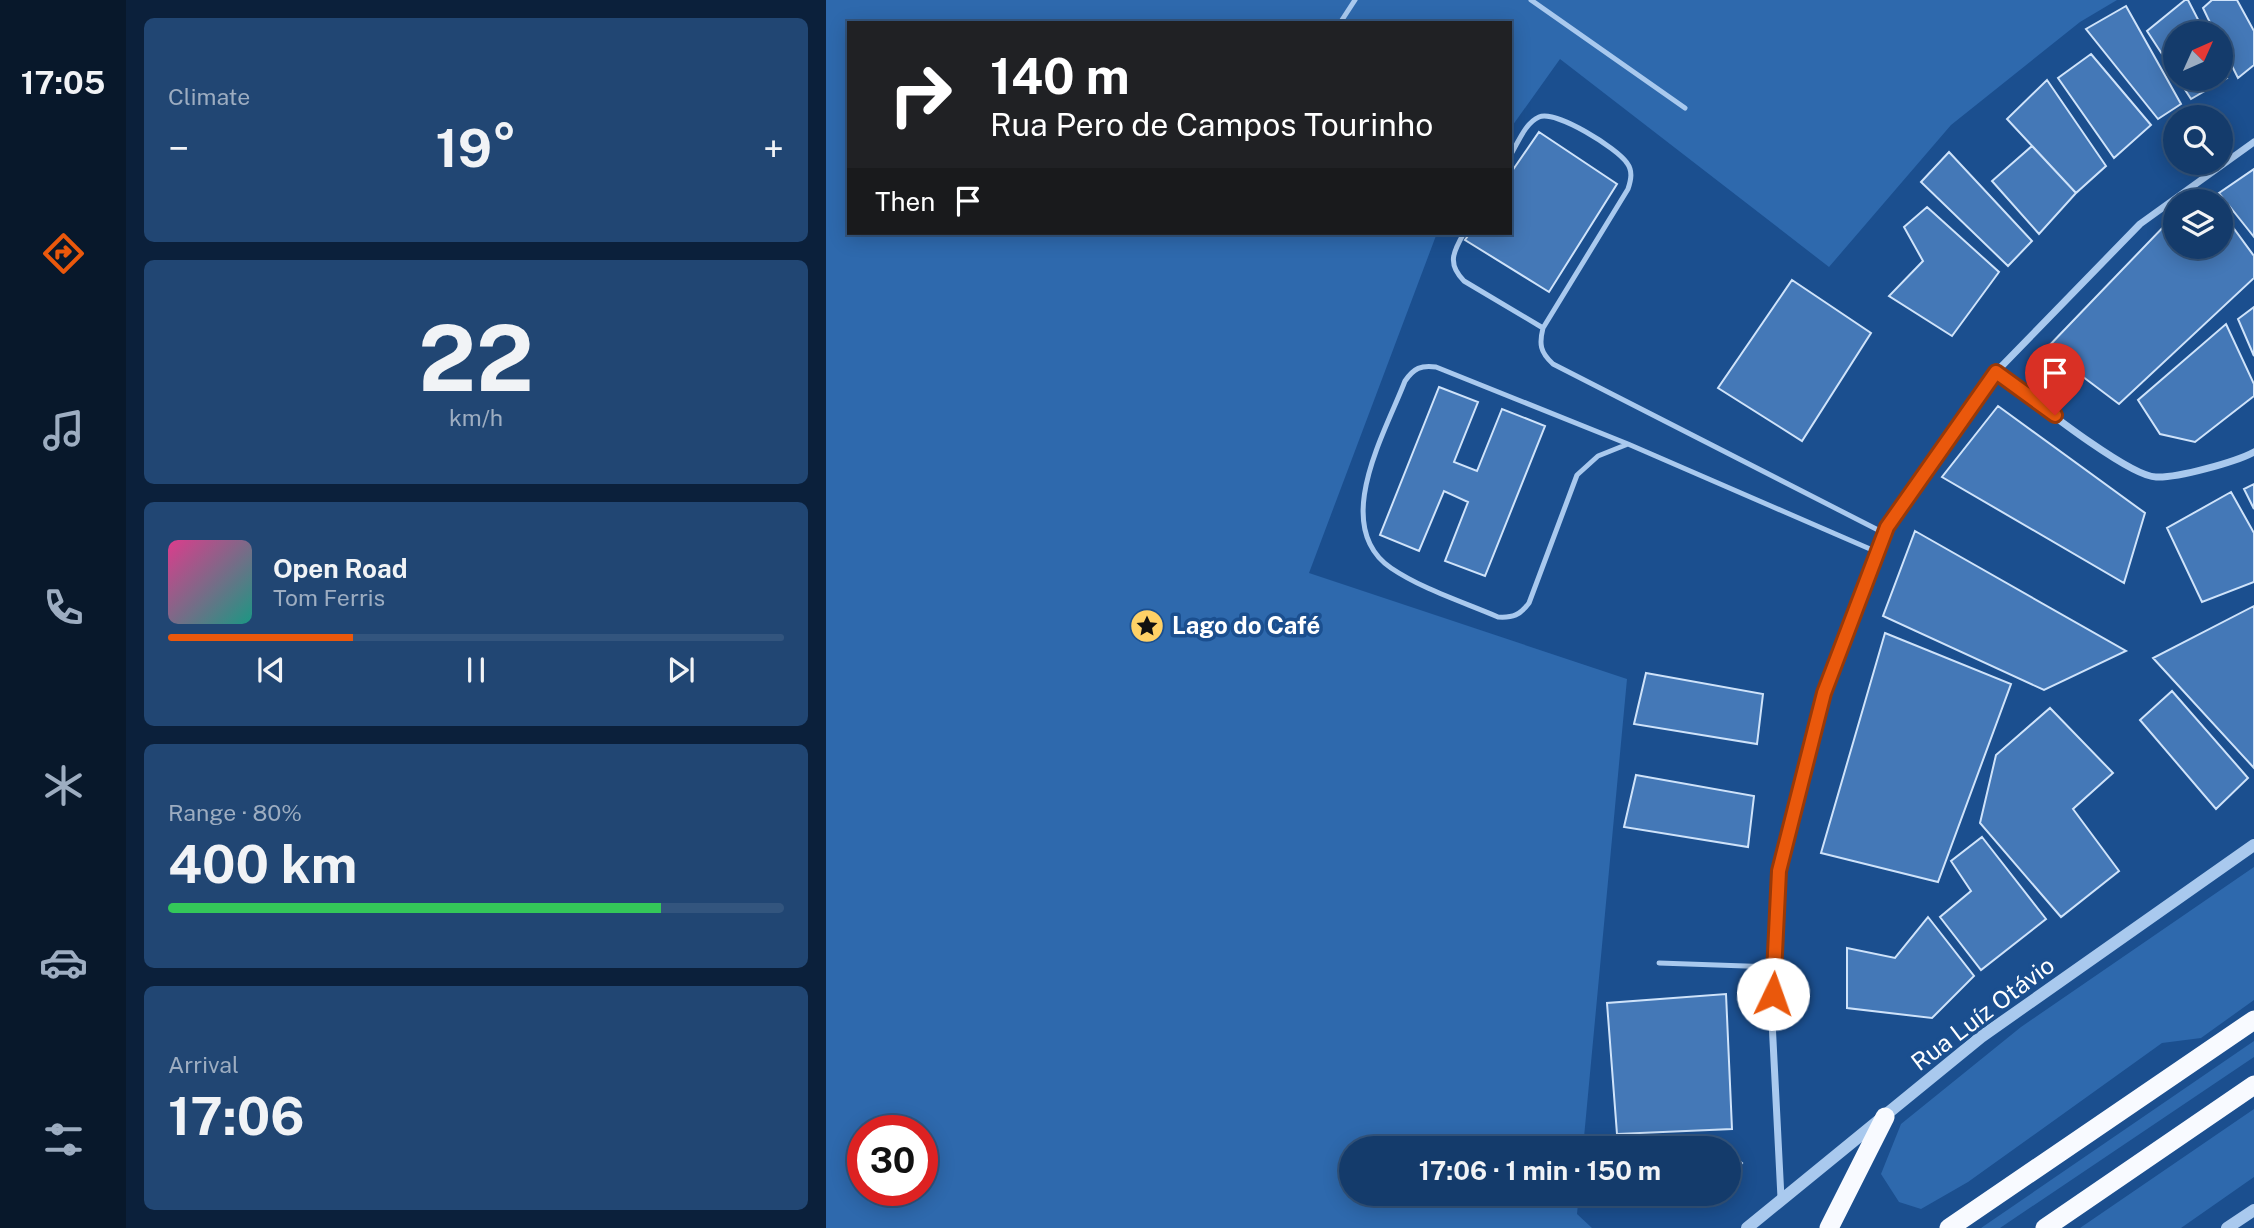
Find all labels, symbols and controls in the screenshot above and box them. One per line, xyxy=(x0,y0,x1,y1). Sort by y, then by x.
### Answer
north arrow xyxy=(2163,21,2233,91)
map controls xyxy=(2163,21,2233,259)
text: 140 m xyxy=(990,47,1130,105)
icon: right xyxy=(875,49,966,140)
text: 17:05 xyxy=(21,64,105,101)
text: Climate xyxy=(168,83,250,110)
button: search xyxy=(2163,105,2233,175)
text: Rua Pero de Campos Tourinho xyxy=(990,106,1433,143)
text: 19° xyxy=(435,118,517,179)
text: − xyxy=(168,126,189,171)
text: + xyxy=(763,126,784,171)
icon: arrive xyxy=(949,182,987,220)
text: Then xyxy=(875,186,935,217)
button: layers xyxy=(2163,189,2233,259)
icon: directions xyxy=(39,229,88,278)
text: 22 xyxy=(418,305,534,411)
pin xyxy=(2025,343,2085,415)
icon: arrive xyxy=(2036,354,2074,392)
text: km/h xyxy=(449,404,503,431)
icon: music xyxy=(39,406,88,455)
text: Open Road xyxy=(273,553,408,584)
icon: phone xyxy=(39,583,88,632)
text: Tom Ferris xyxy=(273,584,385,611)
place icon: Lago do Café xyxy=(1128,607,1166,645)
place label: Lago do Café xyxy=(1172,611,1320,639)
icon: previous xyxy=(252,651,290,689)
icon: pause xyxy=(457,651,495,689)
icon: next xyxy=(662,651,700,689)
icon: climate xyxy=(39,761,88,810)
text: Range · 80% xyxy=(168,799,302,826)
text: 400 km xyxy=(168,834,357,895)
icon: car xyxy=(39,938,88,987)
street label: Rua Luíz Otávio xyxy=(1906,950,2059,1076)
position arrow xyxy=(1736,957,1810,1031)
text: Arrival xyxy=(168,1051,239,1078)
text: 17:06 xyxy=(168,1086,305,1147)
icon: filters xyxy=(39,1115,88,1164)
speed limit sign: 30 xyxy=(847,1115,938,1206)
text: 17:06 · 1 min · 150 m xyxy=(1419,1155,1661,1186)

